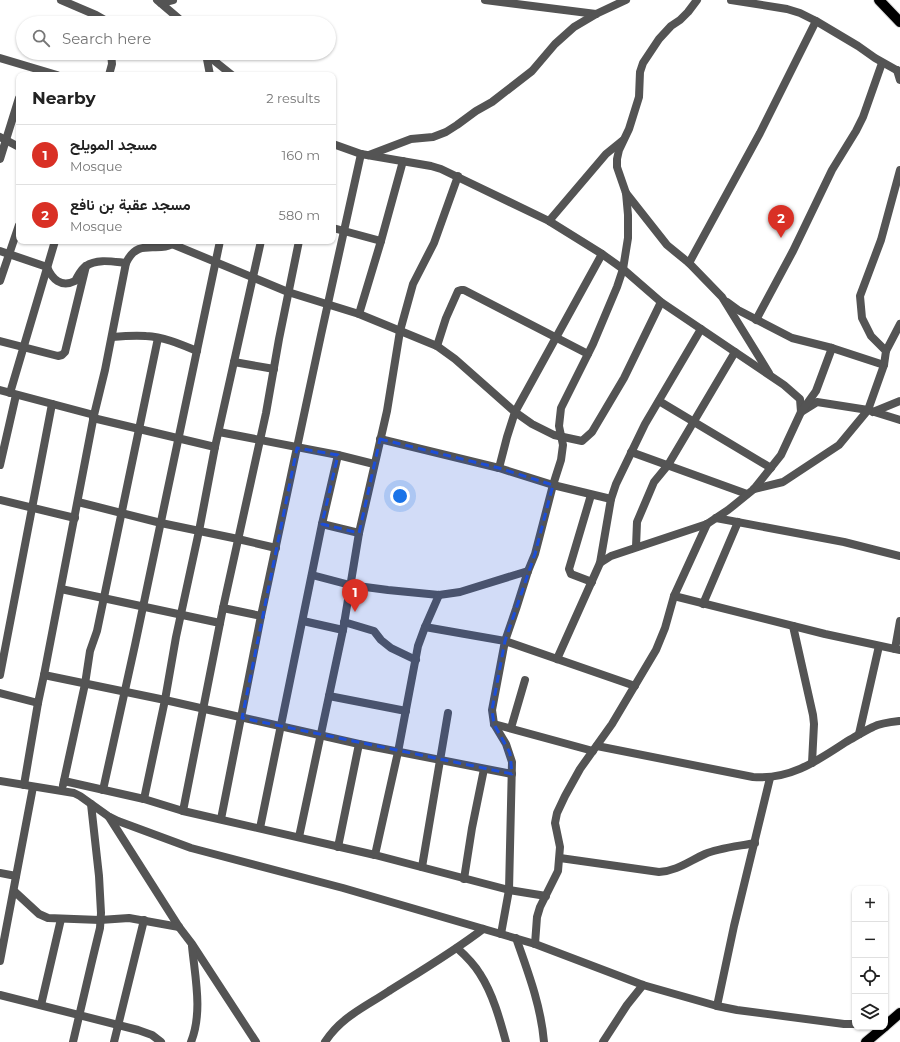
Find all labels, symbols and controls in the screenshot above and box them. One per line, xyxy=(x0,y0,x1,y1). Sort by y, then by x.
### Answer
search box xyxy=(16,16,336,60)
icon: search xyxy=(30,27,52,49)
text: Search here xyxy=(62,29,151,48)
text: Nearby xyxy=(32,88,96,108)
text: 2 results xyxy=(266,90,320,106)
text: مسجد المويلح xyxy=(70,135,157,154)
text: 1 xyxy=(42,147,48,163)
text: 160 m xyxy=(282,147,320,163)
text: Mosque xyxy=(70,158,122,174)
text: مسجد عقبة بن نافع xyxy=(70,195,191,214)
pin: 2 xyxy=(768,205,794,238)
text: 2 xyxy=(41,207,49,223)
text: 580 m xyxy=(279,207,320,223)
text: Mosque xyxy=(70,218,122,234)
your location xyxy=(390,486,410,506)
pin: 1 xyxy=(342,579,368,612)
map controls xyxy=(852,886,888,1030)
button: + xyxy=(852,886,888,922)
button: − xyxy=(852,922,888,958)
button: locate xyxy=(852,958,888,994)
button: layers xyxy=(852,994,888,1030)

